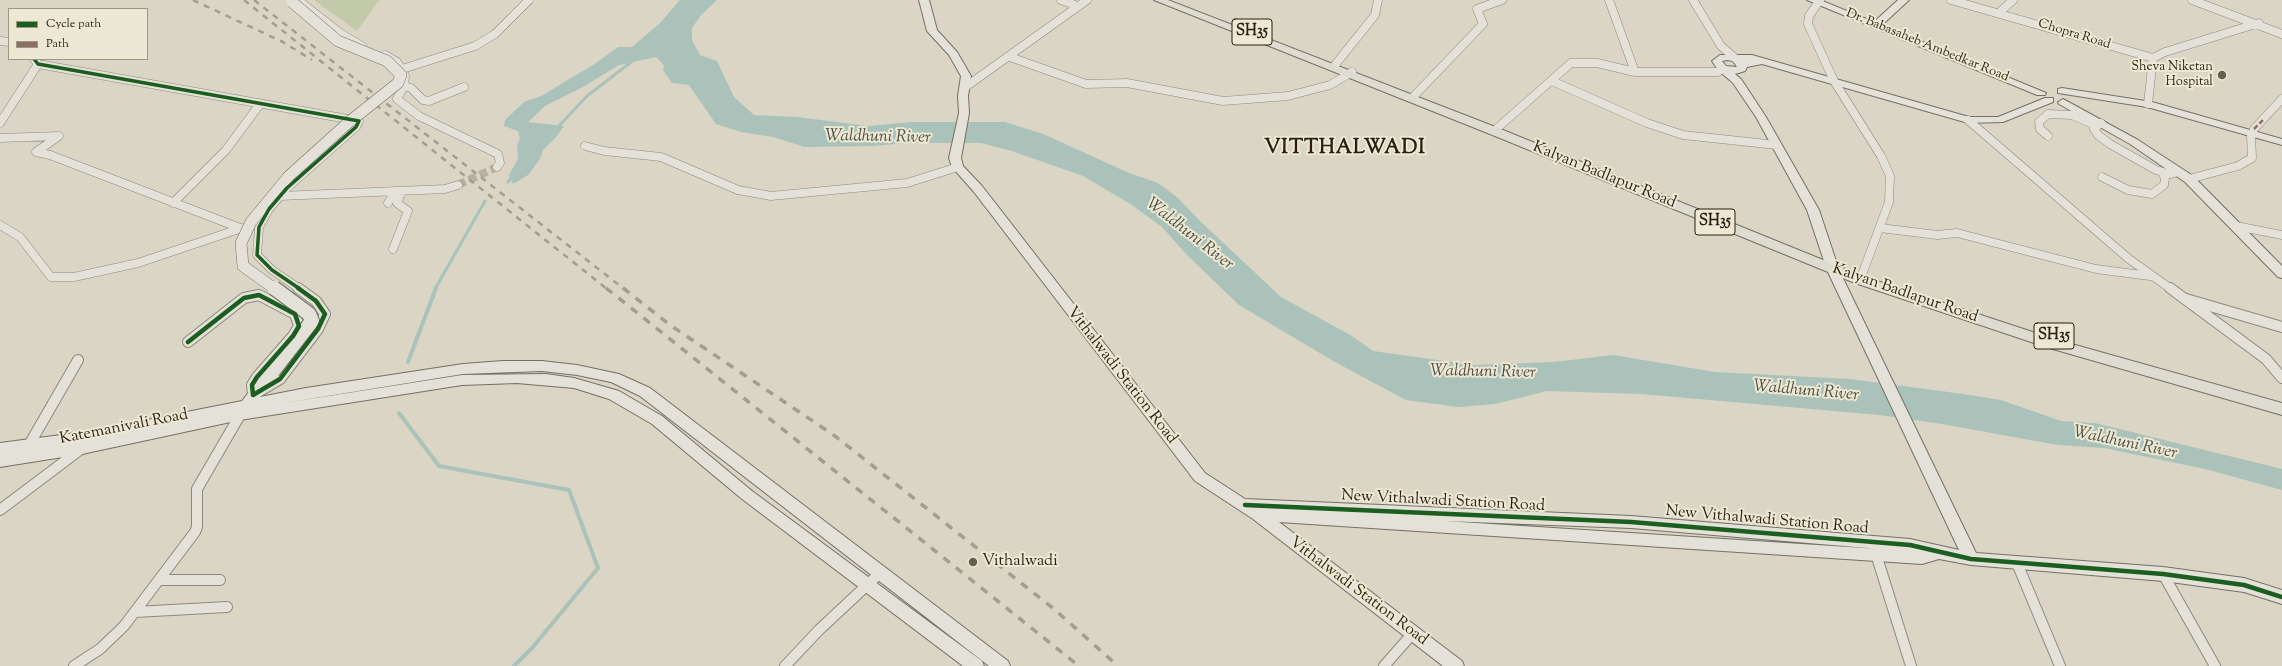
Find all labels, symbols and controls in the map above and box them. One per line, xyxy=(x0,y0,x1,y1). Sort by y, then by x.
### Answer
street label: Dr. Babasaheb Ambedkar Road xyxy=(1843,6,2011,86)
legend xyxy=(8,8,148,60)
text: Cycle path xyxy=(46,15,101,33)
street label: Chopra Road xyxy=(2036,17,2112,53)
road number: SH35 xyxy=(1232,19,1272,45)
text: Path xyxy=(46,35,69,53)
place label: Sheva Niketan Hospital xyxy=(2131,60,2213,91)
marker: Sheva Niketan Hospital xyxy=(2216,69,2228,81)
water label: Waldhuni River xyxy=(825,127,931,149)
district label: VITTHALWADI xyxy=(1264,138,1426,162)
street label: Kalyan Badlapur Road xyxy=(1530,138,1678,214)
water label: Waldhuni River xyxy=(1141,194,1237,276)
road number: SH35 xyxy=(1695,209,1735,235)
street label: Kalyan Badlapur Road xyxy=(1830,260,1980,328)
street label: Vithalwadi Station Road xyxy=(1061,304,1181,448)
road number: SH35 xyxy=(2034,323,2074,349)
water label: Waldhuni River xyxy=(1430,362,1536,384)
water label: Waldhuni River xyxy=(1752,377,1860,407)
street label: Katemanivali Road xyxy=(58,406,190,450)
water label: Waldhuni River xyxy=(2071,423,2179,465)
street label: New Vithalwadi Station Road xyxy=(1341,487,1545,517)
street label: New Vithalwadi Station Road xyxy=(1665,503,1869,539)
street label: Vithalwadi Station Road xyxy=(1285,534,1431,650)
place label: Vithalwadi xyxy=(982,552,1058,572)
marker: Vithalwadi xyxy=(967,556,979,568)

